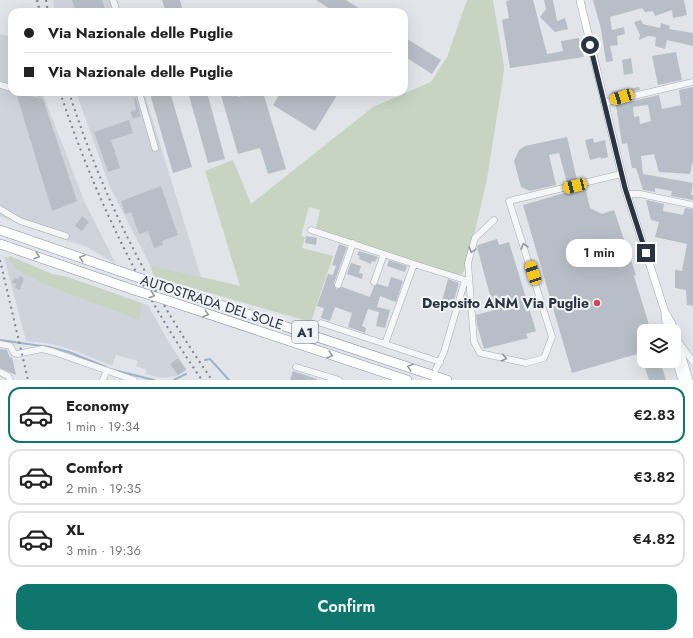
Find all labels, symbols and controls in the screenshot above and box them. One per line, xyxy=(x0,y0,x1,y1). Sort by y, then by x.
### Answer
text: Via Nazionale delle Puglie xyxy=(48,22,233,44)
route start xyxy=(581,36,599,54)
text: Via Nazionale delle Puglie xyxy=(48,61,233,83)
car xyxy=(609,88,635,106)
car xyxy=(562,177,588,195)
callout: 1 min xyxy=(566,239,632,267)
one-way arrow xyxy=(521,243,529,250)
text: 1 min xyxy=(583,243,615,262)
route end xyxy=(637,244,655,262)
one-way arrow xyxy=(468,246,477,253)
one-way arrow xyxy=(33,252,40,260)
one-way arrow xyxy=(79,255,86,263)
car xyxy=(524,260,542,286)
street label: AUTOSTRADA DEL SOLE xyxy=(138,269,286,335)
one-way arrow xyxy=(148,291,155,299)
place label: Deposito ANM Via Puglie xyxy=(422,293,589,313)
marker: Deposito ANM Via Puglie xyxy=(592,298,602,308)
one-way arrow xyxy=(203,309,210,318)
road number: A1 xyxy=(292,321,318,343)
map controls xyxy=(637,324,681,368)
button: layers xyxy=(637,324,681,368)
one-way arrow xyxy=(326,350,333,358)
one-way arrow xyxy=(501,354,507,362)
one-way arrow xyxy=(406,364,413,372)
text: Economy xyxy=(66,395,129,417)
icon: car xyxy=(18,397,54,433)
text: €2.83 xyxy=(633,404,675,426)
text: 1 min · 19:34 xyxy=(66,417,140,436)
text: Comfort xyxy=(66,457,123,479)
icon: car xyxy=(18,459,54,495)
text: €3.82 xyxy=(634,466,675,488)
text: 2 min · 19:35 xyxy=(66,479,141,498)
text: XL xyxy=(66,519,84,541)
icon: car xyxy=(18,521,54,557)
text: €4.82 xyxy=(632,528,675,550)
text: 3 min · 19:36 xyxy=(66,541,141,560)
button: Confirm xyxy=(16,584,677,630)

